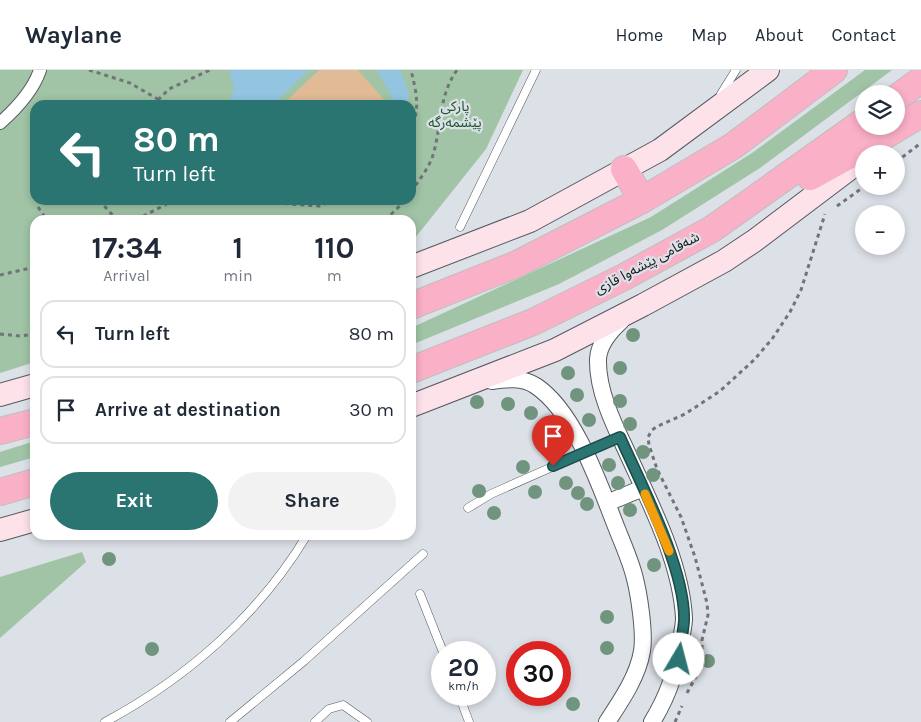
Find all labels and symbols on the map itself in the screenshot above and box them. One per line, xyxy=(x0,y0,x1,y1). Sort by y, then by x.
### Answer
park label: پارکی پێشمەرگە xyxy=(428,98,482,132)
street label: شەقامی پێشەوا قازی xyxy=(592,228,703,299)
pin xyxy=(532,415,574,466)
position arrow xyxy=(652,632,704,684)
speed limit sign: 30 xyxy=(506,641,571,706)

